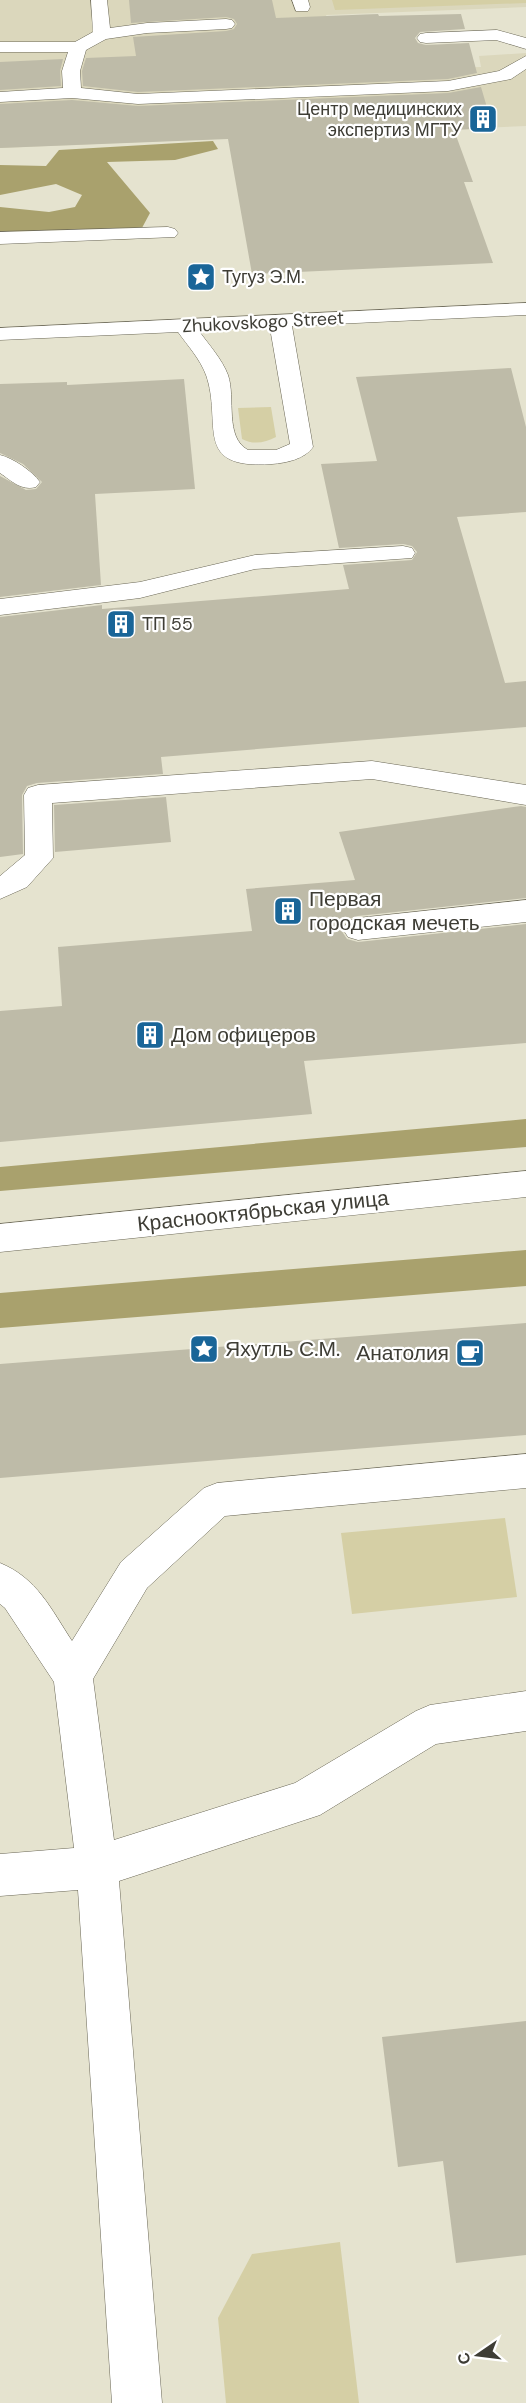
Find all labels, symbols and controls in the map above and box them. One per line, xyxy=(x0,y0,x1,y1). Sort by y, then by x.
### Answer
place label: Центр медицинских экспертиз МГТУ xyxy=(297,97,463,142)
building icon: Центр медицинских экспертиз МГТУ xyxy=(467,103,499,135)
place icon: Тугуз Э.М. xyxy=(185,261,217,293)
place label: Тугуз Э.М. xyxy=(222,265,305,289)
street label: Zhukovskogo Street xyxy=(181,306,345,338)
building icon: ТП 55 xyxy=(105,608,137,640)
place label: ТП 55 xyxy=(142,612,193,636)
place label: Первая городская мечеть xyxy=(309,885,480,937)
building icon: Первая городская мечеть xyxy=(272,895,304,927)
building icon: Дом офицеров xyxy=(134,1019,166,1051)
place label: Дом офицеров xyxy=(171,1021,316,1049)
street label: Краснооктябрьская улица xyxy=(136,1184,390,1238)
place icon: Яхутль С.М. xyxy=(188,1333,220,1365)
place label: Яхутль С.М. xyxy=(225,1335,340,1363)
cafe icon: Анатолия xyxy=(454,1337,486,1369)
place label: Анатолия xyxy=(356,1339,449,1367)
north arrow xyxy=(448,2325,508,2385)
text: С xyxy=(452,2350,476,2367)

